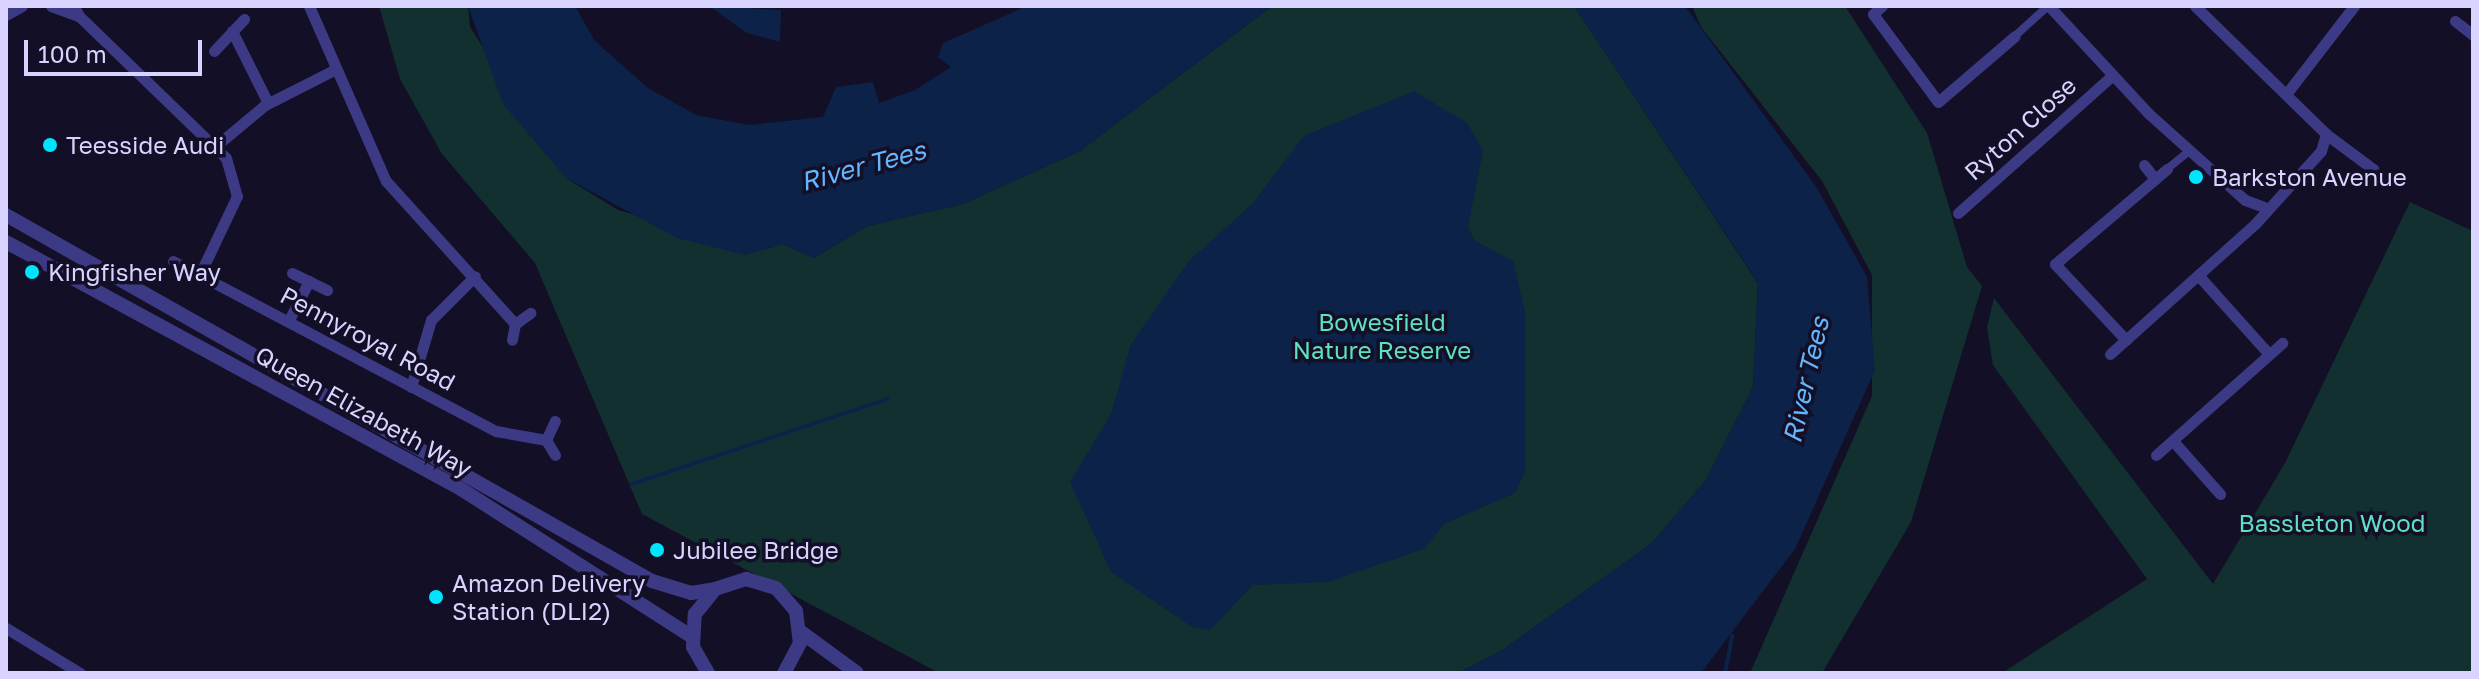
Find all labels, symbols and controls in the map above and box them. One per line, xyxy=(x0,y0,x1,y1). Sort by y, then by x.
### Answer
scale bar xyxy=(28,24,206,74)
text: 100 m xyxy=(38,39,107,68)
street label: Ryton Close xyxy=(1958,70,2082,186)
place label: Teesside Audi xyxy=(66,131,224,159)
water label: River Tees xyxy=(797,134,929,198)
marker: Teesside Audi xyxy=(41,136,59,154)
place label: Barkston Avenue xyxy=(2212,163,2407,191)
marker: Barkston Avenue xyxy=(2187,168,2205,186)
place label: Kingfisher Way xyxy=(48,258,221,286)
marker: Kingfisher Way xyxy=(23,263,41,281)
street label: Pennyroyal Road xyxy=(276,280,460,396)
park label: Bowesfield Nature Reserve xyxy=(1293,308,1471,364)
water label: River Tees xyxy=(1776,314,1836,446)
street label: Queen Elizabeth Way xyxy=(251,339,477,483)
park label: Bassleton Wood xyxy=(2239,509,2425,537)
place label: Jubilee Bridge xyxy=(673,536,839,564)
marker: Jubilee Bridge xyxy=(648,541,666,559)
place label: Amazon Delivery Station (DLI2) xyxy=(452,569,646,625)
marker: Amazon Delivery Station (DLI2) xyxy=(427,588,445,606)

